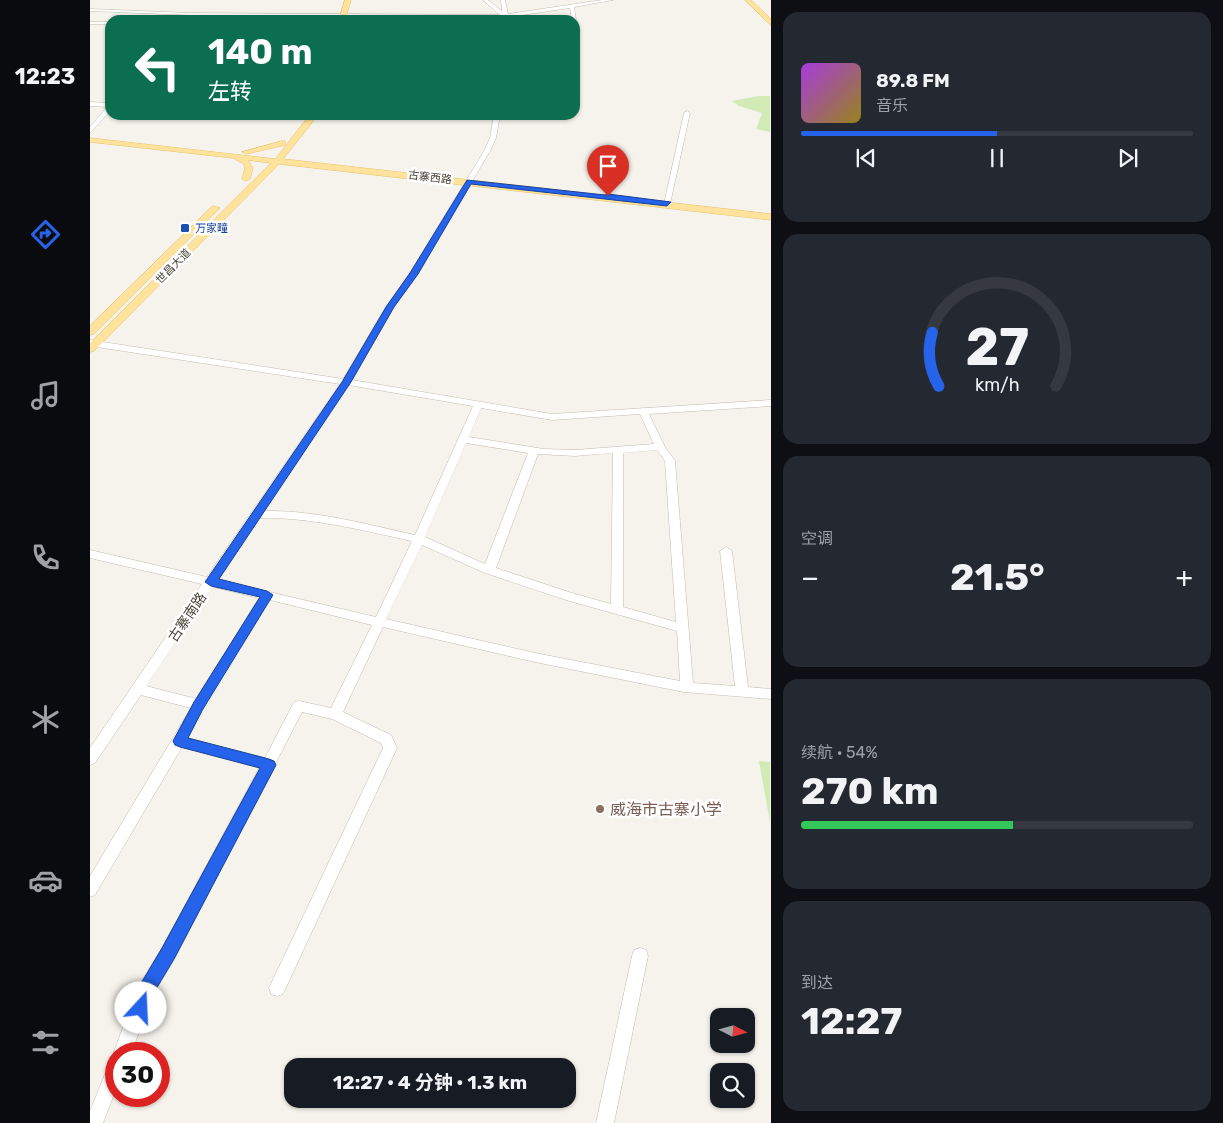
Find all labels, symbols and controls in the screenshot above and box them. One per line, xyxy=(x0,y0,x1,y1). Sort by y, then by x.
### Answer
text: 140 m xyxy=(208,31,313,73)
icon: left xyxy=(125,35,190,100)
text: 12:23 xyxy=(15,63,75,90)
text: 89.8 FM xyxy=(876,69,950,92)
text: 左转 xyxy=(208,78,252,105)
text: 音乐 xyxy=(876,96,908,115)
icon: previous xyxy=(852,144,880,172)
icon: pause xyxy=(983,144,1011,172)
icon: next xyxy=(1114,144,1142,172)
pin xyxy=(587,145,629,196)
icon: arrive xyxy=(594,152,622,180)
street label: 古寨西路 xyxy=(407,168,453,187)
icon: directions xyxy=(28,217,63,252)
marker: 万家疃 xyxy=(179,222,191,234)
place label: 万家疃 xyxy=(195,222,228,235)
street label: 世昌大道 xyxy=(153,246,194,287)
text: 27 xyxy=(965,316,1029,378)
text: km/h xyxy=(975,374,1019,395)
icon: music xyxy=(28,378,63,413)
text: 空调 xyxy=(801,529,833,548)
icon: phone xyxy=(28,540,63,575)
text: 21.5° xyxy=(950,554,1045,600)
text: − xyxy=(801,561,819,594)
text: + xyxy=(1176,561,1193,594)
street label: 古寨南路 xyxy=(165,589,210,645)
icon: climate xyxy=(28,702,63,737)
text: 续航 · 54% xyxy=(801,743,878,762)
text: 270 km xyxy=(801,768,938,814)
place label: 威海市古寨小学 xyxy=(610,800,722,819)
marker: 威海市古寨小学 xyxy=(594,803,606,815)
icon: car xyxy=(28,863,63,898)
text: 到达 xyxy=(801,973,833,992)
position arrow xyxy=(114,981,166,1033)
text: 12:27 xyxy=(801,998,902,1044)
north arrow xyxy=(710,1008,755,1052)
map controls xyxy=(710,1008,755,1108)
icon: filters xyxy=(28,1025,63,1060)
speed limit sign: 30 xyxy=(105,1042,170,1107)
button: search xyxy=(710,1063,755,1108)
text: 12:27 · 4 分钟 · 1.3 km xyxy=(333,1071,527,1094)

